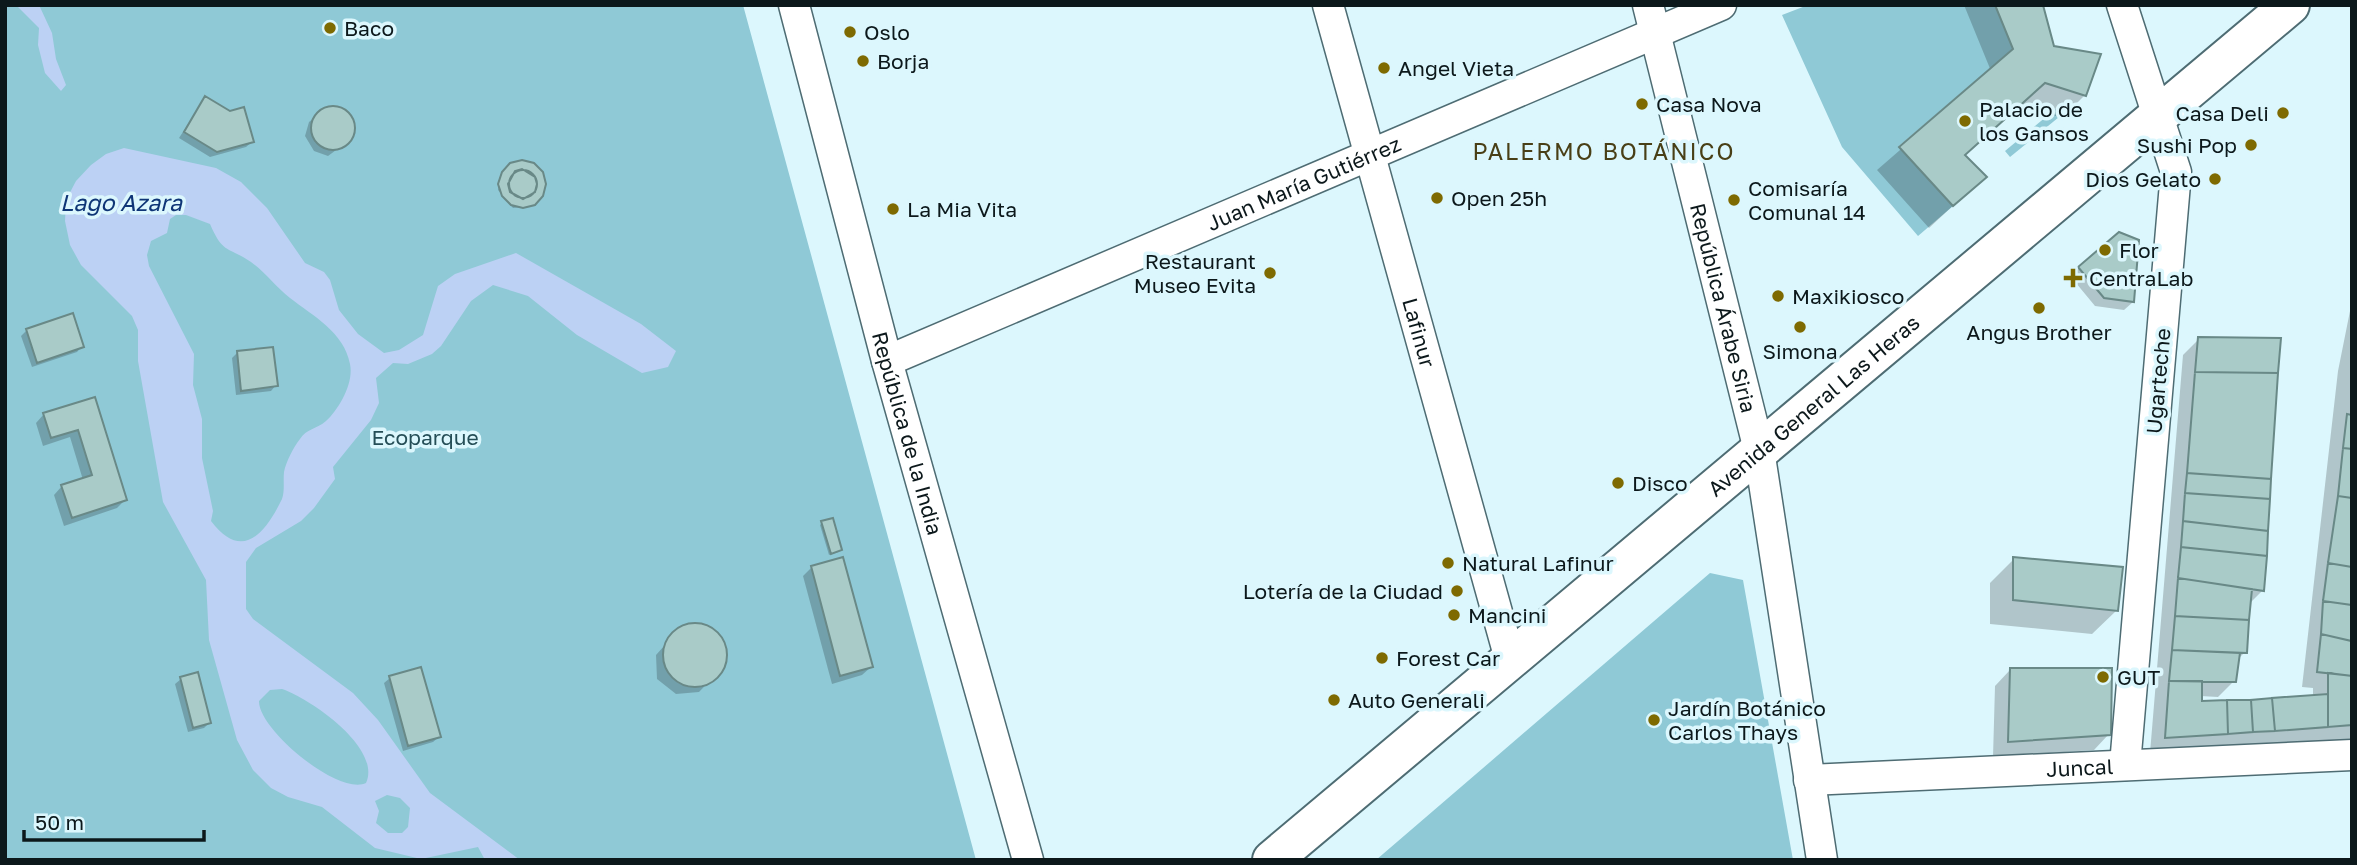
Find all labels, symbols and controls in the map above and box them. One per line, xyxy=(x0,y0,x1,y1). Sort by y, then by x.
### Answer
place label: Baco xyxy=(344,15,394,41)
place label: Oslo xyxy=(864,19,910,45)
marker: Baco xyxy=(322,20,338,36)
marker: Oslo xyxy=(842,24,858,40)
place label: Borja xyxy=(877,48,929,74)
marker: Borja xyxy=(855,53,871,69)
place label: Angel Vieta xyxy=(1398,55,1514,81)
marker: Angel Vieta xyxy=(1376,60,1392,76)
place label: Casa Nova xyxy=(1656,91,1762,117)
marker: Casa Nova xyxy=(1634,96,1650,112)
place label: Palacio de los Gansos xyxy=(1979,96,2089,146)
place label: Casa Deli xyxy=(2175,100,2269,126)
marker: Casa Deli xyxy=(2275,105,2291,121)
marker: Palacio de los Gansos xyxy=(1957,113,1973,129)
street label: Juan María Gutiérrez xyxy=(1203,130,1404,236)
place label: Sushi Pop xyxy=(2137,132,2237,158)
district label: PALERMO BOTÁNICO xyxy=(1472,137,1736,165)
marker: Sushi Pop xyxy=(2243,137,2259,153)
place label: Dios Gelato xyxy=(2085,166,2201,192)
marker: Dios Gelato xyxy=(2207,171,2223,187)
place label: Comisaría Comunal 14 xyxy=(1748,175,1866,225)
place label: Open 25h xyxy=(1451,185,1547,211)
water label: Lago Azara xyxy=(60,188,183,216)
marker: Open 25h xyxy=(1429,190,1445,206)
marker: Comisaría Comunal 14 xyxy=(1726,192,1742,208)
place label: La Mia Vita xyxy=(907,196,1017,222)
street label: República Árabe Siria xyxy=(1685,200,1762,415)
marker: La Mia Vita xyxy=(885,201,901,217)
place label: Flor xyxy=(2119,237,2159,263)
marker: Flor xyxy=(2097,242,2113,258)
place label: Restaurant Museo Evita xyxy=(1134,248,1256,298)
marker: Restaurant Museo Evita xyxy=(1262,265,1278,281)
place label: CentraLab xyxy=(2089,265,2193,291)
marker: CentraLab xyxy=(2063,268,2083,288)
place label: Maxikiosco xyxy=(1792,283,1904,309)
marker: Maxikiosco xyxy=(1770,288,1786,304)
street label: Lafinur xyxy=(1397,295,1441,370)
marker: Angus Brother xyxy=(2031,300,2047,316)
street label: Avenida General Las Heras xyxy=(1702,309,1925,502)
marker: Simona xyxy=(1792,319,1808,335)
place label: Angus Brother xyxy=(1966,319,2112,345)
street label: Ugarteche xyxy=(2140,327,2176,435)
street label: República de la India xyxy=(867,329,948,538)
place label: Simona xyxy=(1762,338,1838,364)
park label: Ecoparque xyxy=(371,424,479,450)
place label: Disco xyxy=(1632,470,1688,496)
marker: Disco xyxy=(1610,475,1626,491)
place label: Natural Lafinur xyxy=(1462,550,1614,576)
marker: Natural Lafinur xyxy=(1440,555,1456,571)
place label: Lotería de la Ciudad xyxy=(1243,578,1443,604)
marker: Lotería de la Ciudad xyxy=(1449,583,1465,599)
place label: Mancini xyxy=(1468,602,1546,628)
marker: Mancini xyxy=(1446,607,1462,623)
place label: Forest Car xyxy=(1396,645,1500,671)
marker: Forest Car xyxy=(1374,650,1390,666)
place label: GUT xyxy=(2117,664,2160,690)
marker: GUT xyxy=(2095,669,2111,685)
place label: Auto Generali xyxy=(1348,687,1485,713)
marker: Auto Generali xyxy=(1326,692,1342,708)
place label: Jardín Botánico Carlos Thays xyxy=(1668,695,1826,745)
marker: Jardín Botánico Carlos Thays xyxy=(1646,712,1662,728)
street label: Juncal xyxy=(2045,753,2114,782)
scale bar xyxy=(24,798,205,842)
text: 50 m xyxy=(35,809,84,835)

